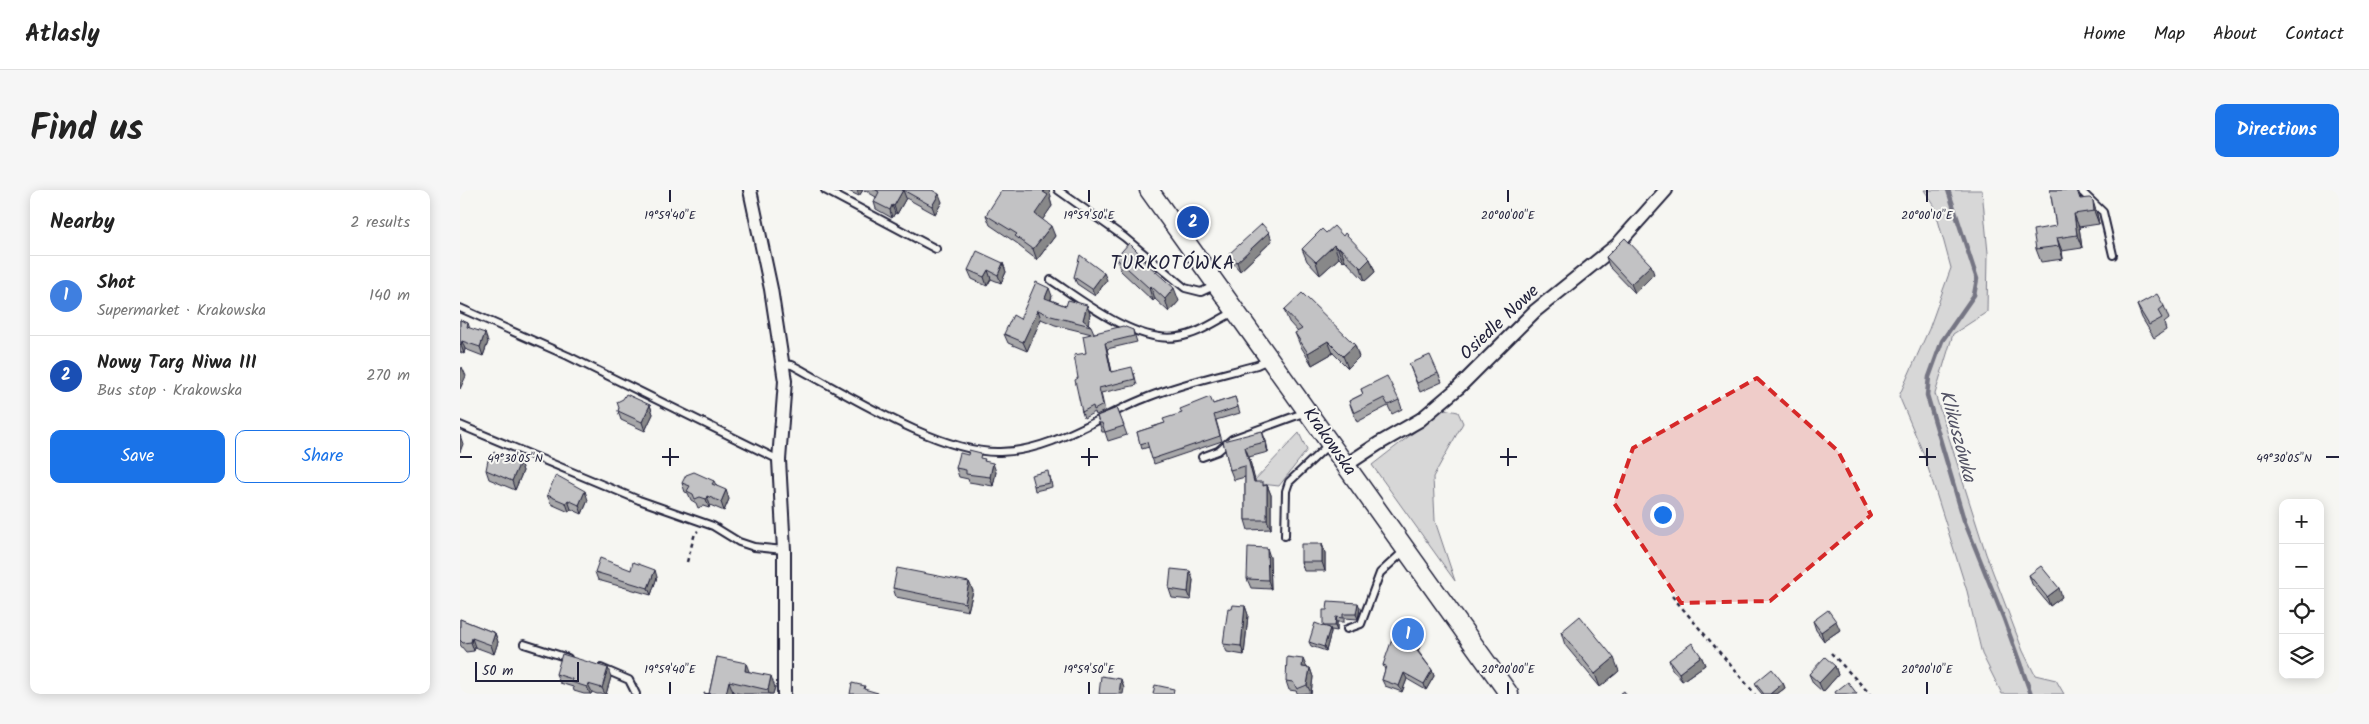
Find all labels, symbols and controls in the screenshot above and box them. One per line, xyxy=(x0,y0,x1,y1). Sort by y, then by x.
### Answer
text: Atlasly xyxy=(25,15,100,54)
text: Home xyxy=(2083,20,2126,49)
text: Map xyxy=(2154,20,2185,49)
text: About xyxy=(2213,20,2257,49)
text: Contact xyxy=(2285,20,2344,49)
text: Find us xyxy=(30,102,143,158)
button: Directions xyxy=(2215,104,2339,157)
pin: 2 xyxy=(1177,203,1209,241)
text: Nearby xyxy=(50,206,115,239)
text: 19°59'40"E xyxy=(644,206,697,225)
text: 19°59'50"E xyxy=(1063,206,1116,225)
text: 20°00'00"E xyxy=(1481,206,1536,225)
text: 20°00'10"E xyxy=(1901,206,1954,225)
text: 2 results xyxy=(350,210,410,235)
district label: TURKOTÓWKA xyxy=(1111,249,1235,279)
text: Shot xyxy=(97,268,135,298)
street label: Osiedle Nowe xyxy=(1453,278,1547,368)
text: 1 xyxy=(64,283,68,308)
text: 140 m xyxy=(369,283,410,308)
text: Supermarket · Krakowska xyxy=(97,298,266,323)
text: Nowy Targ Niwa III xyxy=(97,348,257,378)
text: 2 xyxy=(61,363,71,388)
text: 270 m xyxy=(366,363,410,388)
text: Bus stop · Krakowska xyxy=(97,378,242,403)
water label: Klikuszówka xyxy=(1930,387,1984,486)
street label: Krakowska xyxy=(1295,402,1363,482)
button: Save xyxy=(50,430,225,483)
button: Share xyxy=(235,430,410,483)
text: 49°30'05"N xyxy=(487,449,543,468)
text: 49°30'05"N xyxy=(2256,449,2312,468)
map controls xyxy=(2279,499,2324,679)
button: + xyxy=(2279,499,2324,544)
your location xyxy=(1650,502,1676,528)
button: − xyxy=(2279,544,2324,589)
button: locate xyxy=(2279,589,2324,634)
pin: 1 xyxy=(1392,615,1424,653)
button: layers xyxy=(2279,634,2324,679)
scale bar xyxy=(475,659,579,682)
text: 50 m xyxy=(482,660,513,682)
text: 19°59'40"E xyxy=(644,660,697,679)
text: 19°59'50"E xyxy=(1063,660,1116,679)
text: 20°00'00"E xyxy=(1481,660,1536,679)
text: 20°00'10"E xyxy=(1901,660,1954,679)

